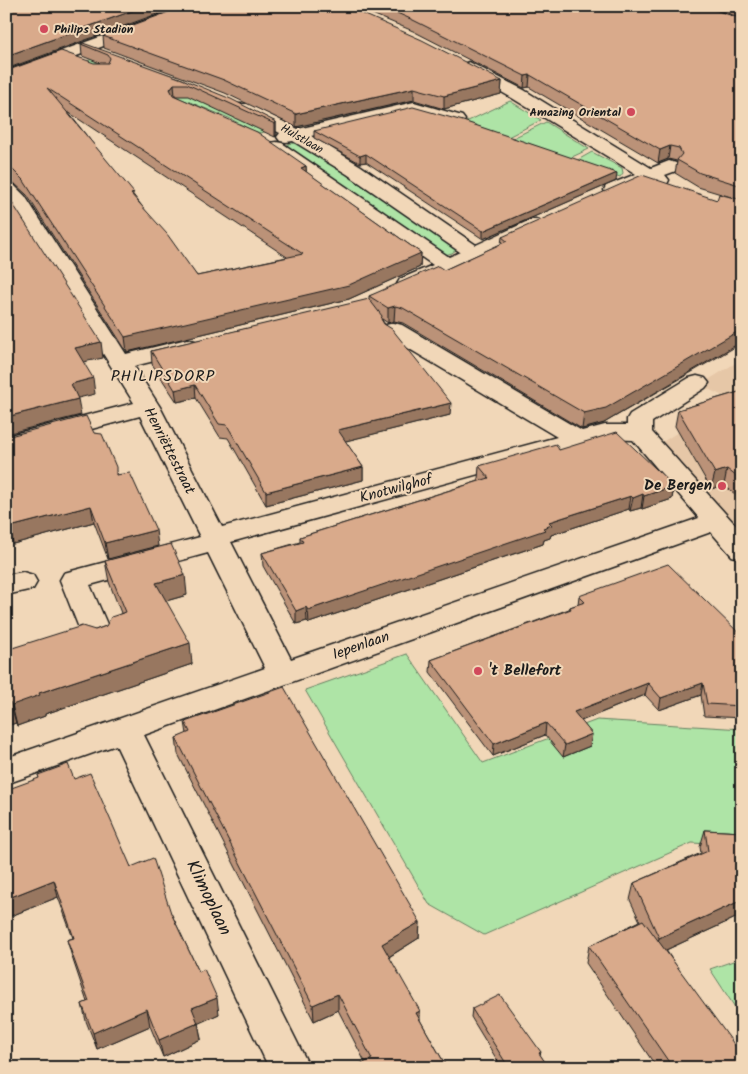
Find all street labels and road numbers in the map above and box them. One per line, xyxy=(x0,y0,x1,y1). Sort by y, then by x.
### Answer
street label: Hulstlaan xyxy=(277,119,327,159)
street label: Henriëttestraat xyxy=(137,403,201,499)
street label: Knotwilghof xyxy=(357,467,436,510)
street label: Iepenlaan xyxy=(329,625,393,667)
street label: Klimoplaan xyxy=(177,855,239,941)

